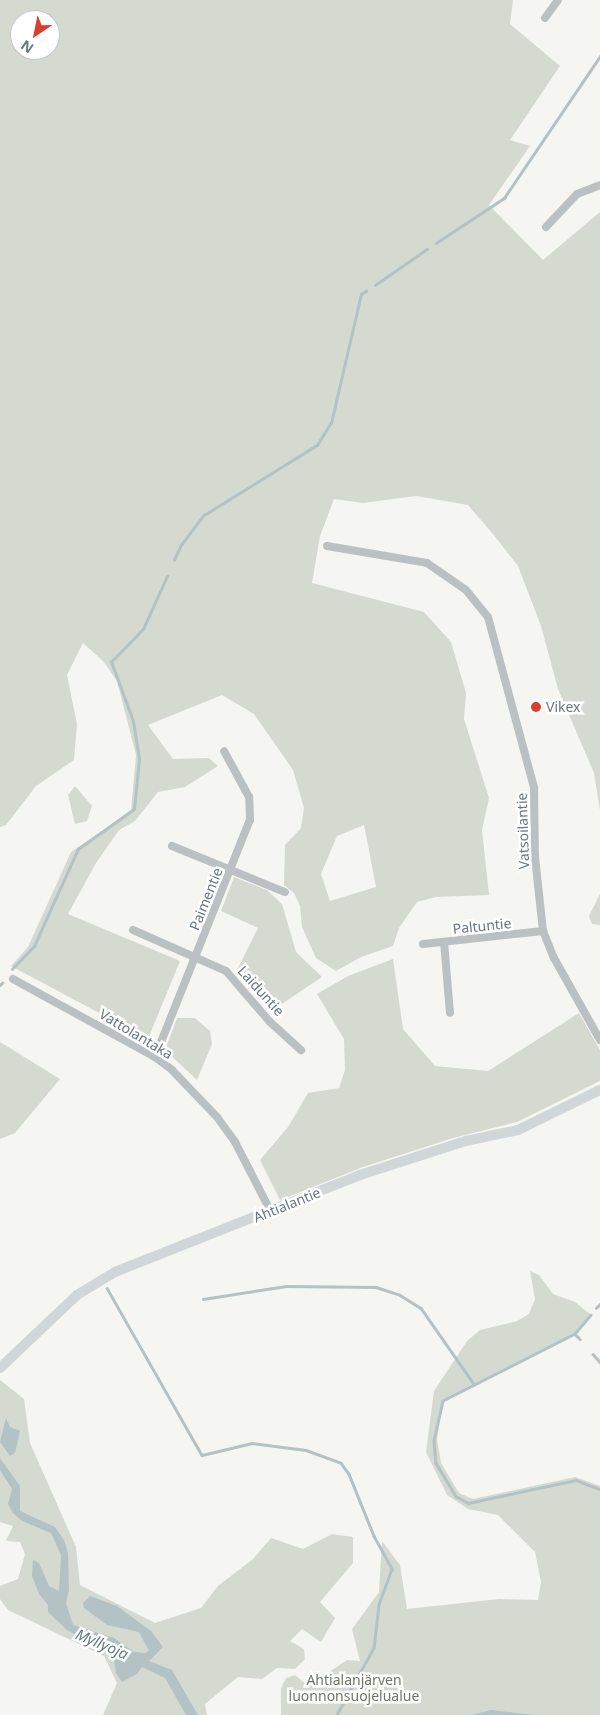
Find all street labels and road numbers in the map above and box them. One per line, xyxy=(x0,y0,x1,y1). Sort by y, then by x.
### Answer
street label: Vatsoilantie xyxy=(513,792,533,870)
street label: Paimentie xyxy=(186,865,226,933)
street label: Paltuntie xyxy=(452,915,512,937)
street label: Laiduntie xyxy=(234,963,288,1019)
street label: Vattolantaka xyxy=(96,1005,176,1063)
street label: Ahtialantie xyxy=(251,1184,323,1226)

